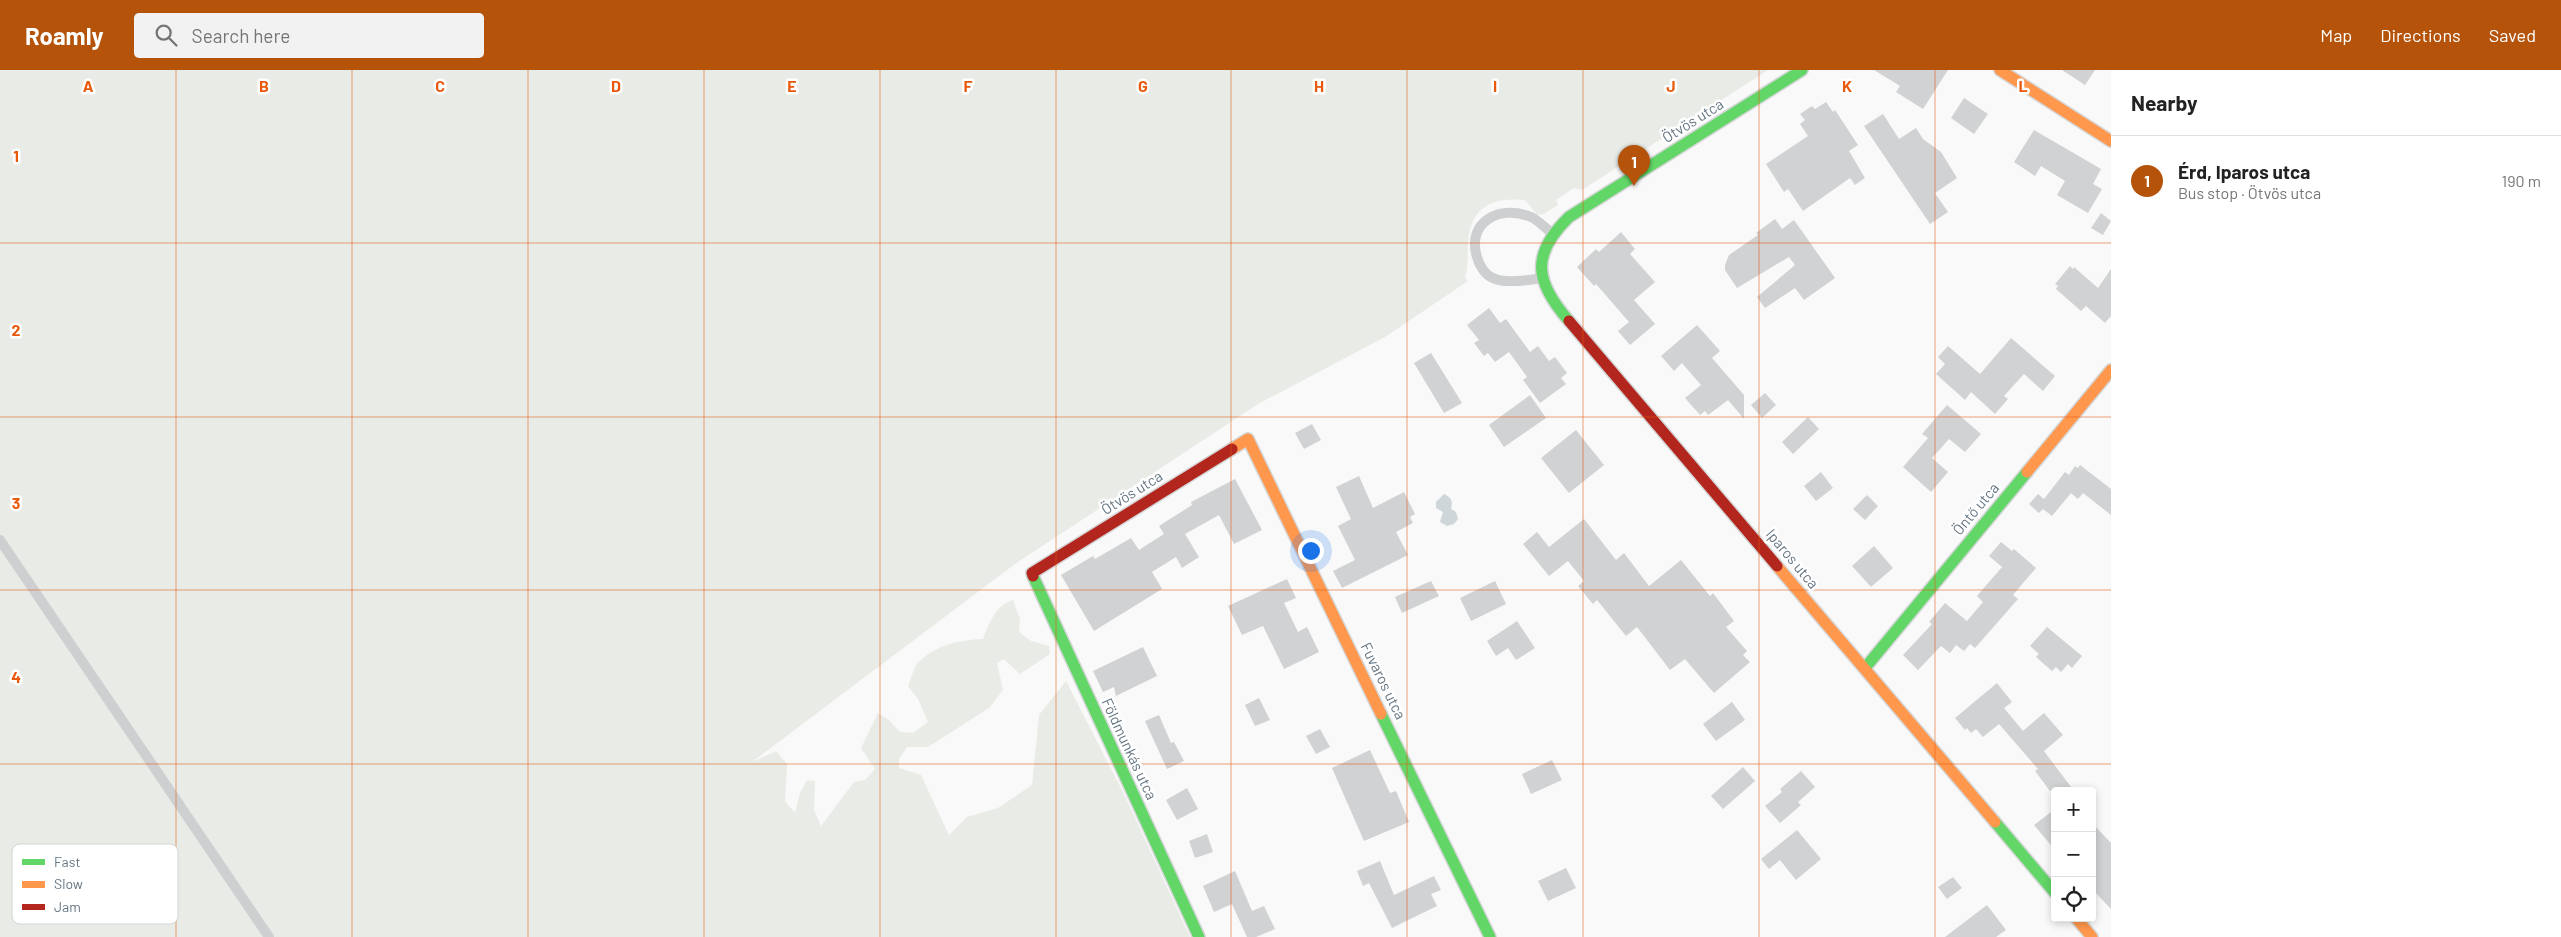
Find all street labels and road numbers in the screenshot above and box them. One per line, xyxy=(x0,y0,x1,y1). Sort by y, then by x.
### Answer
street label: Ötvös utca xyxy=(1659,94,1726,146)
street label: Ötvös utca xyxy=(1098,466,1165,518)
street label: Öntő utca xyxy=(1948,479,2002,538)
street label: Iparos utca xyxy=(1763,525,1823,592)
street label: Fuvaros utca xyxy=(1358,639,1410,722)
street label: Földmunkás utca xyxy=(1098,695,1161,802)

